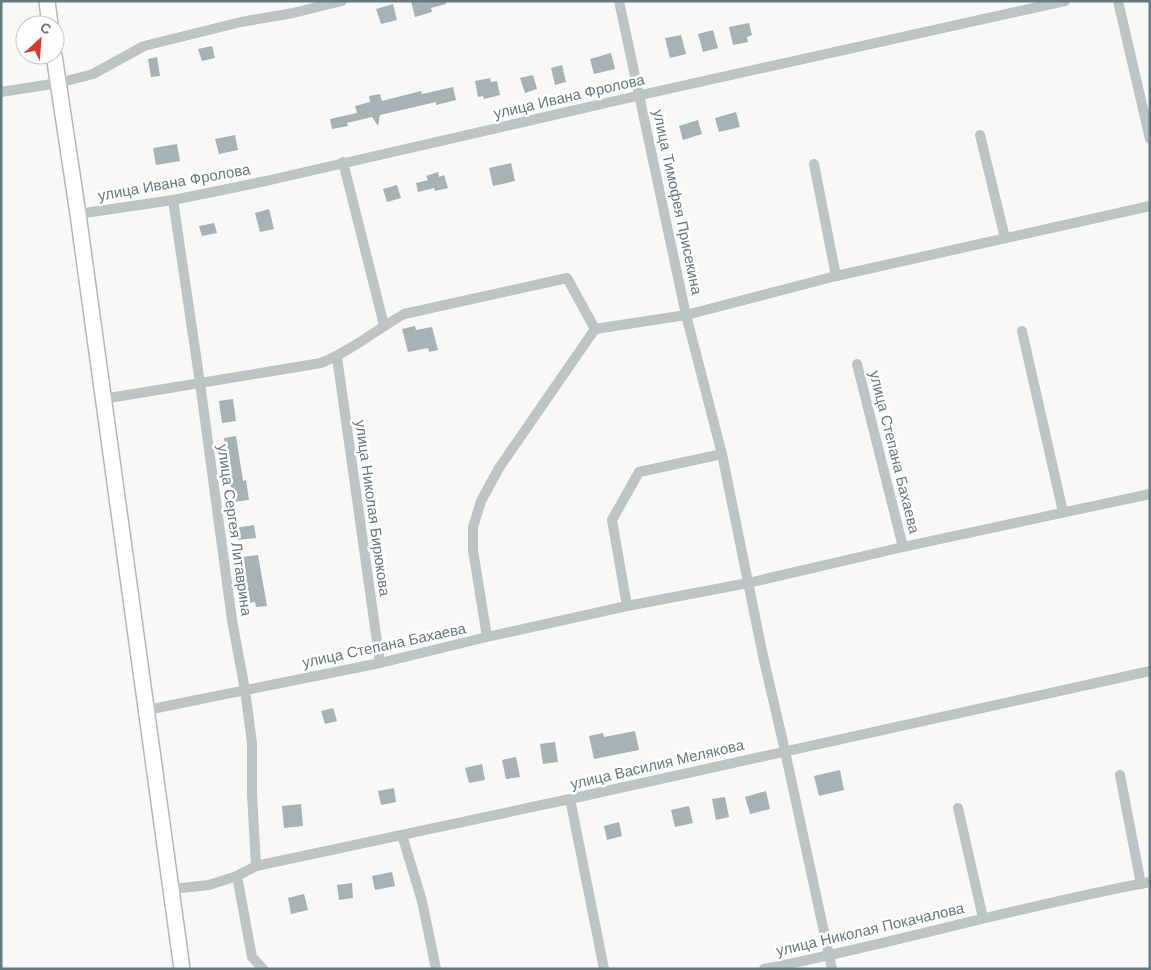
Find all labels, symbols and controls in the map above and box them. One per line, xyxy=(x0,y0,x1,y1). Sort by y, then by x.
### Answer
north arrow xyxy=(15,15,65,65)
text: С xyxy=(38,19,54,38)
street label: улица Ивана Фролова xyxy=(492,70,647,122)
street label: улица Тимофея Присекина xyxy=(650,108,706,297)
street label: улица Ивана Фролова xyxy=(97,160,252,204)
street label: улица Степана Бахаева xyxy=(867,369,924,536)
street label: улица Николая Бирюкова xyxy=(352,419,394,598)
street label: улица Сергея Литаврина xyxy=(215,443,256,618)
street label: улица Степана Бахаева xyxy=(301,619,468,671)
street label: улица Василия Мелякова xyxy=(569,736,746,792)
street label: улица Николая Покачалова xyxy=(774,899,966,959)

